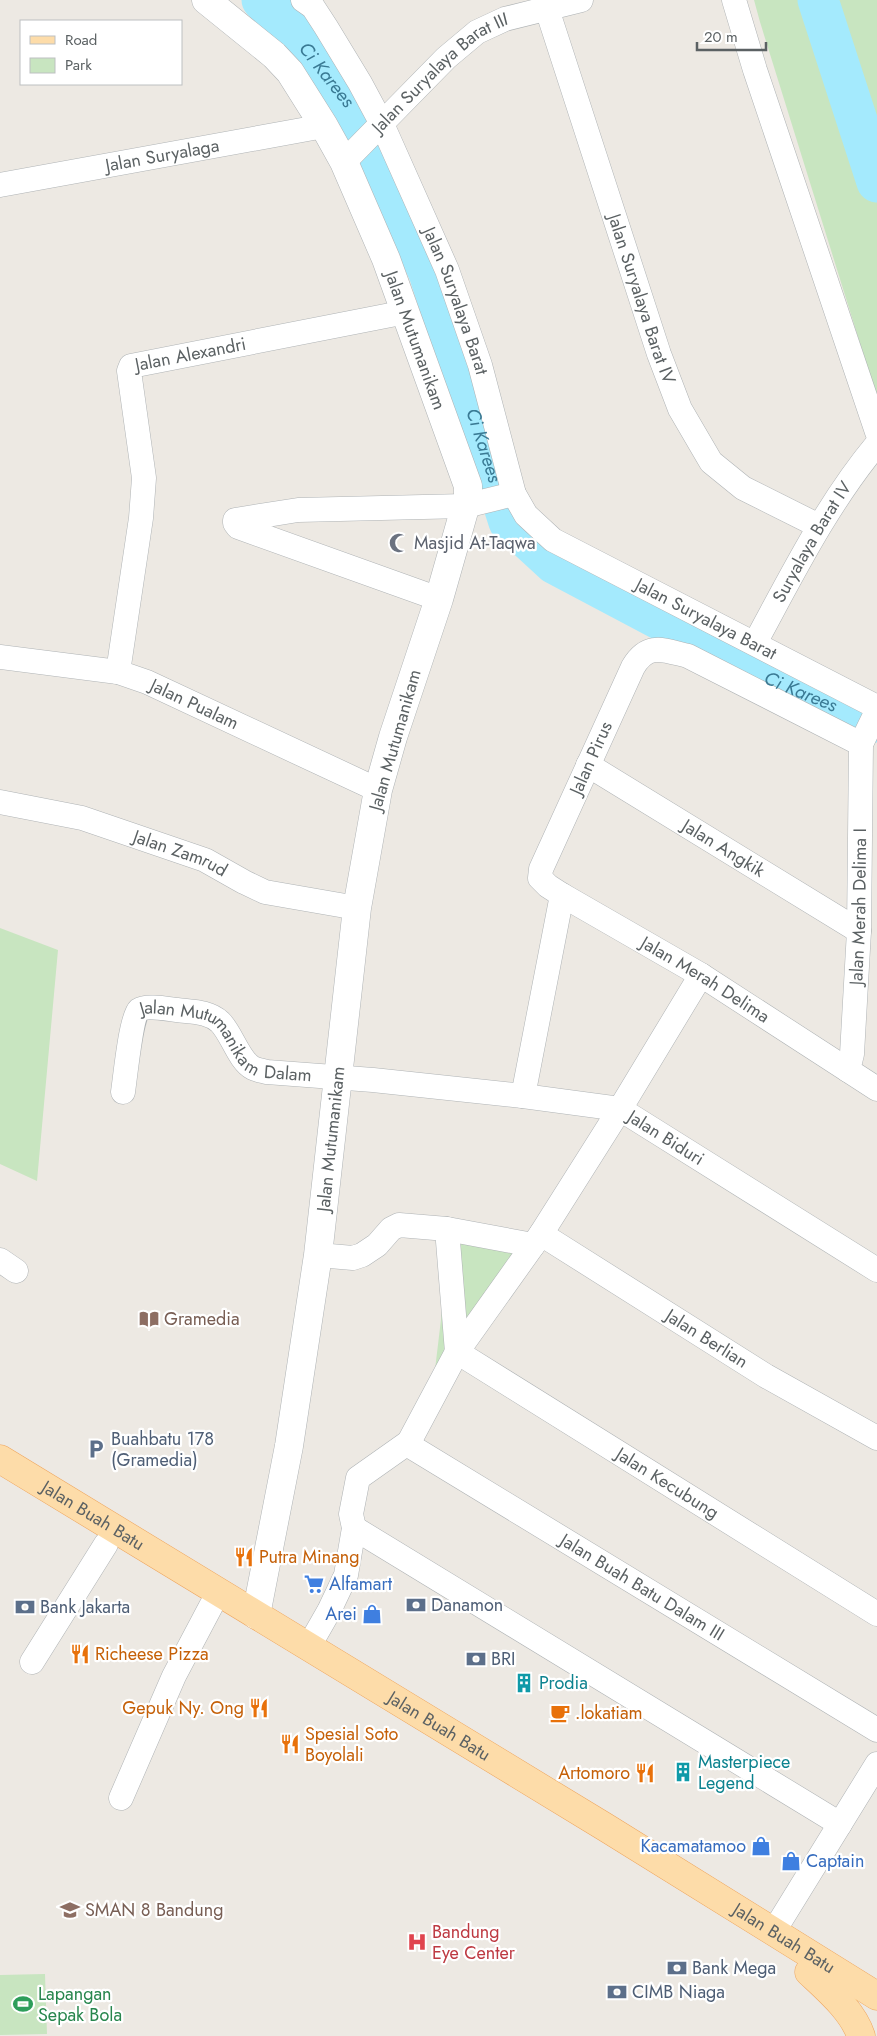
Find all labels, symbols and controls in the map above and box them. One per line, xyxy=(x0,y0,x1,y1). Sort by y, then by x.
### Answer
street label: Jalan Suryalaya Barat III xyxy=(365,6,510,141)
legend xyxy=(20,20,182,85)
scale bar xyxy=(697,20,766,52)
text: 20 m xyxy=(704,26,738,48)
text: Road xyxy=(65,29,97,51)
water label: Ci Karees xyxy=(292,36,362,113)
text: Park xyxy=(65,54,92,76)
street label: Jalan Suryalaga xyxy=(101,132,221,179)
street label: Jalan Suryalaya Barat IV xyxy=(601,209,682,388)
street label: Jalan Suryalaya Barat xyxy=(416,221,495,378)
street label: Jalan Mutumanikam xyxy=(378,265,452,413)
street label: Jalan Alexandri xyxy=(131,331,248,378)
water label: Ci Karees xyxy=(459,405,509,486)
street label: Suryalaya Barat IV xyxy=(766,476,858,607)
place label: Masjid At-Taqwa xyxy=(414,530,536,556)
mosque icon: Masjid At-Taqwa xyxy=(388,532,410,554)
street label: Jalan Suryalaya Barat xyxy=(629,571,782,666)
water label: Ci Karees xyxy=(759,664,842,719)
street label: Jalan Mutumanikam xyxy=(362,666,428,816)
street label: Jalan Pualam xyxy=(144,671,243,736)
street label: Jalan Pirus xyxy=(562,717,619,801)
street label: Jalan Angkik xyxy=(676,812,770,883)
street label: Jalan Zamrud xyxy=(128,823,232,883)
street label: Jalan Merah Delima I xyxy=(843,828,873,988)
street label: Jalan Merah Delima xyxy=(634,929,775,1029)
street label: Jalan Mutumanikam Dalam xyxy=(135,994,313,1088)
street label: Jalan Mutumanikam xyxy=(310,1065,352,1215)
street label: Jalan Biduri xyxy=(621,1103,709,1172)
street label: Jalan Berlian xyxy=(659,1302,753,1374)
place label: Gramedia xyxy=(164,1306,240,1332)
library icon: Gramedia xyxy=(138,1308,160,1330)
place label: Buahbatu 178 (Gramedia) xyxy=(111,1426,214,1473)
parking icon: Buahbatu 178 (Gramedia) xyxy=(85,1438,107,1460)
street label: Jalan Kecubung xyxy=(609,1440,724,1525)
street label: Jalan Buah Batu xyxy=(35,1473,150,1557)
street label: Jalan Buah Batu Dalam III xyxy=(553,1526,729,1647)
place label: Putra Minang xyxy=(259,1544,360,1570)
restaurant icon: Putra Minang xyxy=(233,1546,255,1568)
place label: Alfamart xyxy=(329,1571,393,1597)
supermarket icon: Alfamart xyxy=(303,1573,325,1595)
place label: Danamon xyxy=(431,1592,503,1618)
place label: Bank Jakarta xyxy=(40,1594,130,1620)
bank icon: Danamon xyxy=(405,1594,427,1616)
bank icon: Bank Jakarta xyxy=(14,1596,36,1618)
place label: Arei xyxy=(325,1601,357,1627)
shop icon: Arei xyxy=(361,1603,383,1625)
place label: Richeese Pizza xyxy=(95,1641,209,1667)
restaurant icon: Richeese Pizza xyxy=(69,1643,91,1665)
place label: BRI xyxy=(491,1646,516,1672)
bank icon: BRI xyxy=(465,1648,487,1670)
place label: Prodia xyxy=(539,1670,588,1696)
building icon: Prodia xyxy=(513,1672,535,1694)
street label: Jalan Buah Batu xyxy=(381,1684,496,1767)
place label: Gepuk Ny. Ong xyxy=(122,1695,244,1721)
restaurant icon: Gepuk Ny. Ong xyxy=(248,1697,270,1719)
place label: .lokatiam xyxy=(575,1700,643,1726)
cafe icon: .lokatiam xyxy=(549,1702,571,1724)
place label: Spesial Soto Boyolali xyxy=(305,1721,399,1768)
restaurant icon: Spesial Soto Boyolali xyxy=(279,1733,301,1755)
place label: Masterpiece Legend xyxy=(698,1749,790,1796)
place label: Artomoro xyxy=(558,1760,630,1786)
building icon: Masterpiece Legend xyxy=(672,1761,694,1783)
restaurant icon: Artomoro xyxy=(634,1762,656,1784)
place label: Kacamatamoo xyxy=(641,1833,746,1859)
shop icon: Kacamatamoo xyxy=(750,1835,772,1857)
place label: Captain xyxy=(806,1848,864,1874)
shop icon: Captain xyxy=(780,1850,802,1872)
street label: Jalan Buah Batu xyxy=(726,1896,840,1980)
place label: SMAN 8 Bandung xyxy=(85,1897,223,1923)
school or university icon: SMAN 8 Bandung xyxy=(59,1899,81,1921)
place label: Bandung Eye Center xyxy=(432,1919,516,1966)
hospital icon: Bandung Eye Center xyxy=(406,1931,428,1953)
place label: Bank Mega xyxy=(692,1955,776,1981)
bank icon: Bank Mega xyxy=(666,1957,688,1979)
place label: CIMB Niaga xyxy=(632,1979,725,2005)
place label: Lapangan Sepak Bola xyxy=(38,1981,122,2028)
bank icon: CIMB Niaga xyxy=(606,1981,628,2003)
sports icon: Lapangan Sepak Bola xyxy=(12,1993,34,2015)

